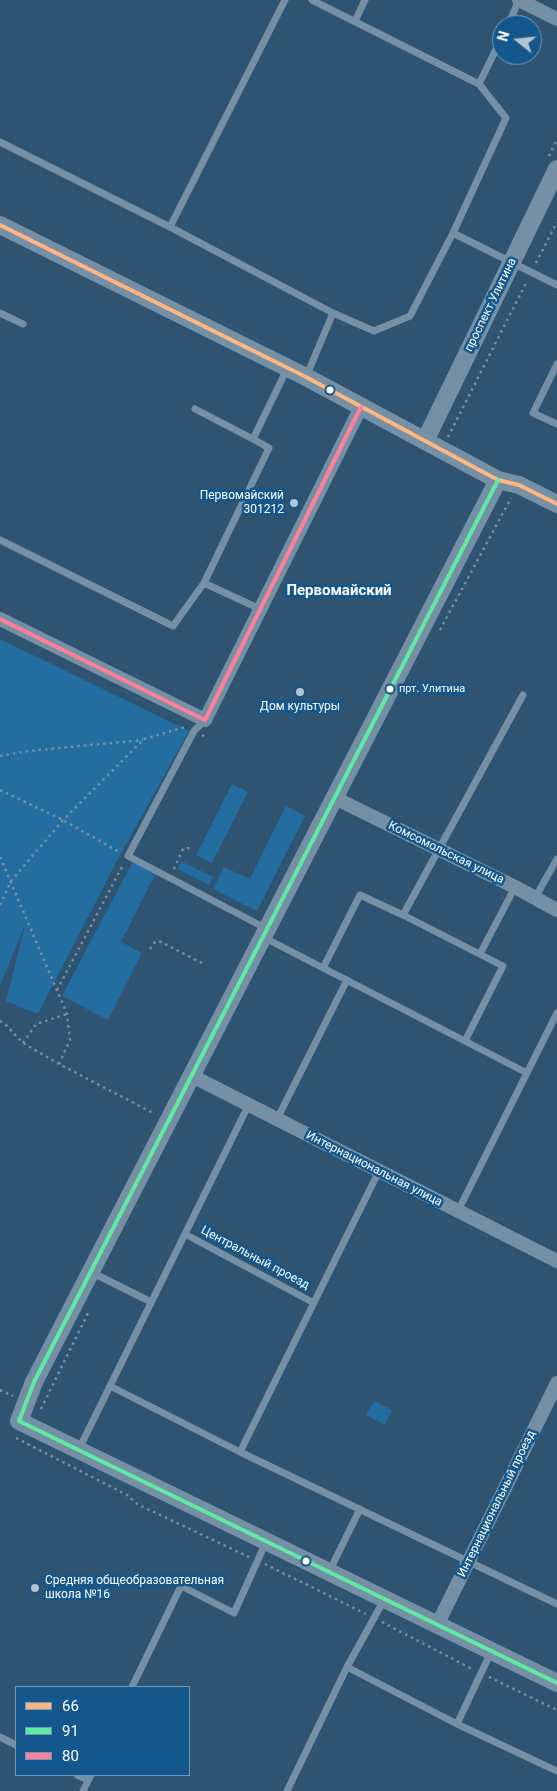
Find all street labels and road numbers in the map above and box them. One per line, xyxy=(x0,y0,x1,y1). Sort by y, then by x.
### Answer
street label: проспект Улитина xyxy=(462,256,520,354)
street label: Комсомольская улица xyxy=(386,819,506,887)
street label: Интернациональная улица xyxy=(303,1128,445,1210)
street label: Центральный проезд xyxy=(198,1223,312,1293)
street label: Интернациональный проезд xyxy=(455,1428,539,1580)

